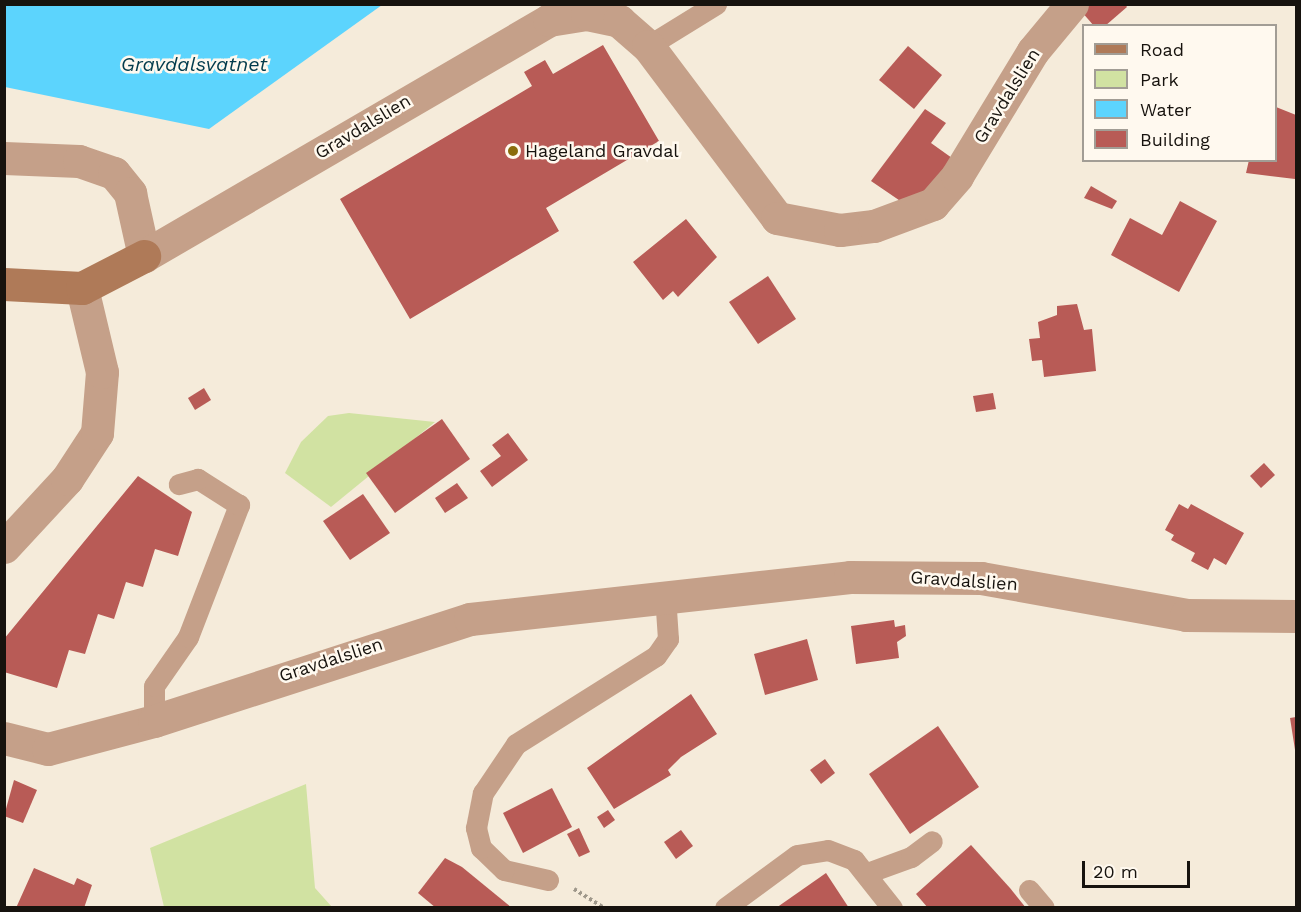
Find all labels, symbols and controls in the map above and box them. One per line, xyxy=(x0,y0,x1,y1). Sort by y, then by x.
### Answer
legend xyxy=(1082,24,1277,162)
text: Road xyxy=(1140,39,1184,60)
street label: Gravdalslien xyxy=(969,45,1045,147)
water label: Gravdalsvatnet xyxy=(121,52,267,76)
text: Park xyxy=(1140,69,1179,90)
street label: Gravdalslien xyxy=(311,90,415,164)
text: Water xyxy=(1140,99,1192,120)
text: Building xyxy=(1140,129,1210,150)
place label: Hageland Gravdal xyxy=(525,140,679,162)
marker: Hageland Gravdal xyxy=(506,144,520,158)
street label: Gravdalslien xyxy=(910,566,1018,596)
street label: Gravdalslien xyxy=(276,633,386,687)
scale bar xyxy=(1085,849,1193,887)
text: 20 m xyxy=(1093,861,1138,882)

